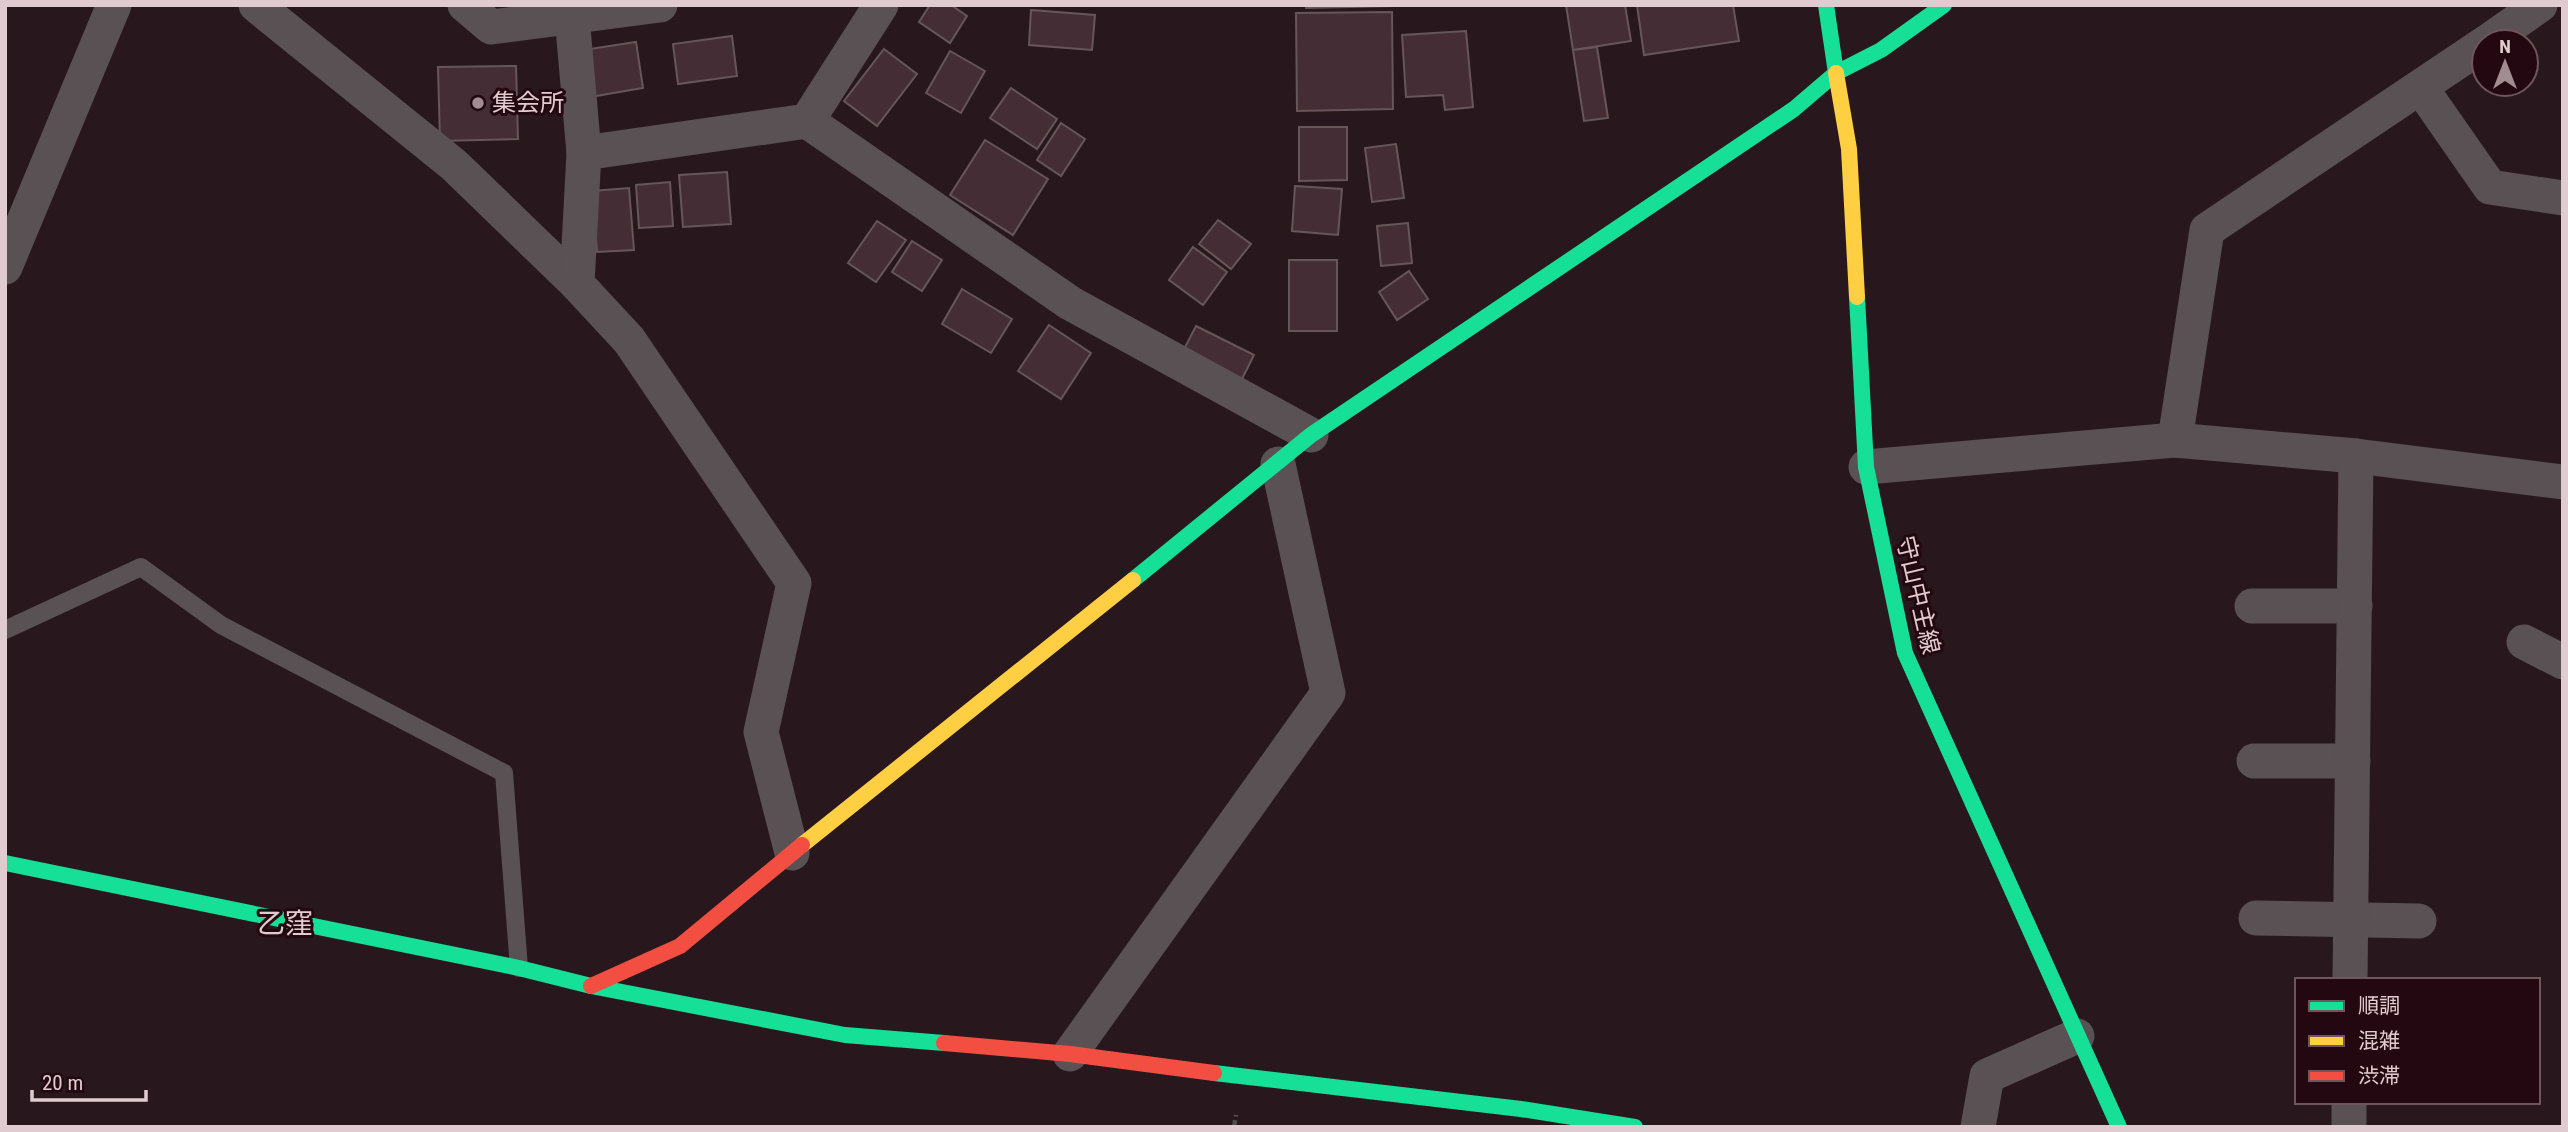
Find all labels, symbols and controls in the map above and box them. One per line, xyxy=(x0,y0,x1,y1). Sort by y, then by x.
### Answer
north arrow xyxy=(2470,28,2540,98)
text: N xyxy=(2499,35,2511,58)
place label: 集会所 xyxy=(492,89,564,117)
marker: 集会所 xyxy=(470,95,486,111)
street label: 守山中主線 xyxy=(1891,533,1945,657)
district label: 乙窪 xyxy=(257,907,313,940)
legend xyxy=(2295,978,2540,1104)
text: 順調 xyxy=(2358,994,2400,1018)
text: 混雑 xyxy=(2358,1029,2400,1053)
scale bar xyxy=(32,1058,145,1102)
text: 渋滞 xyxy=(2358,1064,2400,1088)
text: 20 m xyxy=(42,1071,83,1095)

